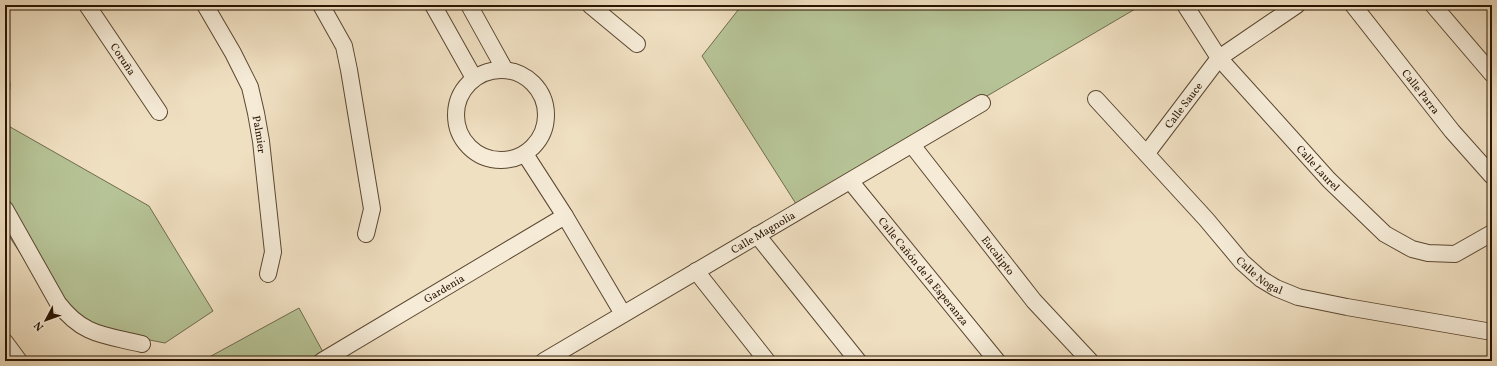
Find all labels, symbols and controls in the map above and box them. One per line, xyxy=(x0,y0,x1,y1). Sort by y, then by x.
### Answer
street label: Coruña xyxy=(106,41,139,79)
street label: Calle Parra xyxy=(1397,67,1442,118)
street label: Calle Sauce xyxy=(1162,80,1207,132)
street label: Palmier xyxy=(248,115,268,155)
street label: Calle Laurel xyxy=(1292,143,1342,195)
street label: Calle Magnolia xyxy=(729,208,799,258)
street label: Calle Cañón de la Esperanza xyxy=(874,215,972,330)
street label: Eucalipto xyxy=(977,234,1017,279)
street label: Calle Nogal xyxy=(1232,254,1284,299)
street label: Gardenia xyxy=(422,271,468,307)
north arrow xyxy=(26,300,66,340)
text: N xyxy=(31,318,48,334)

